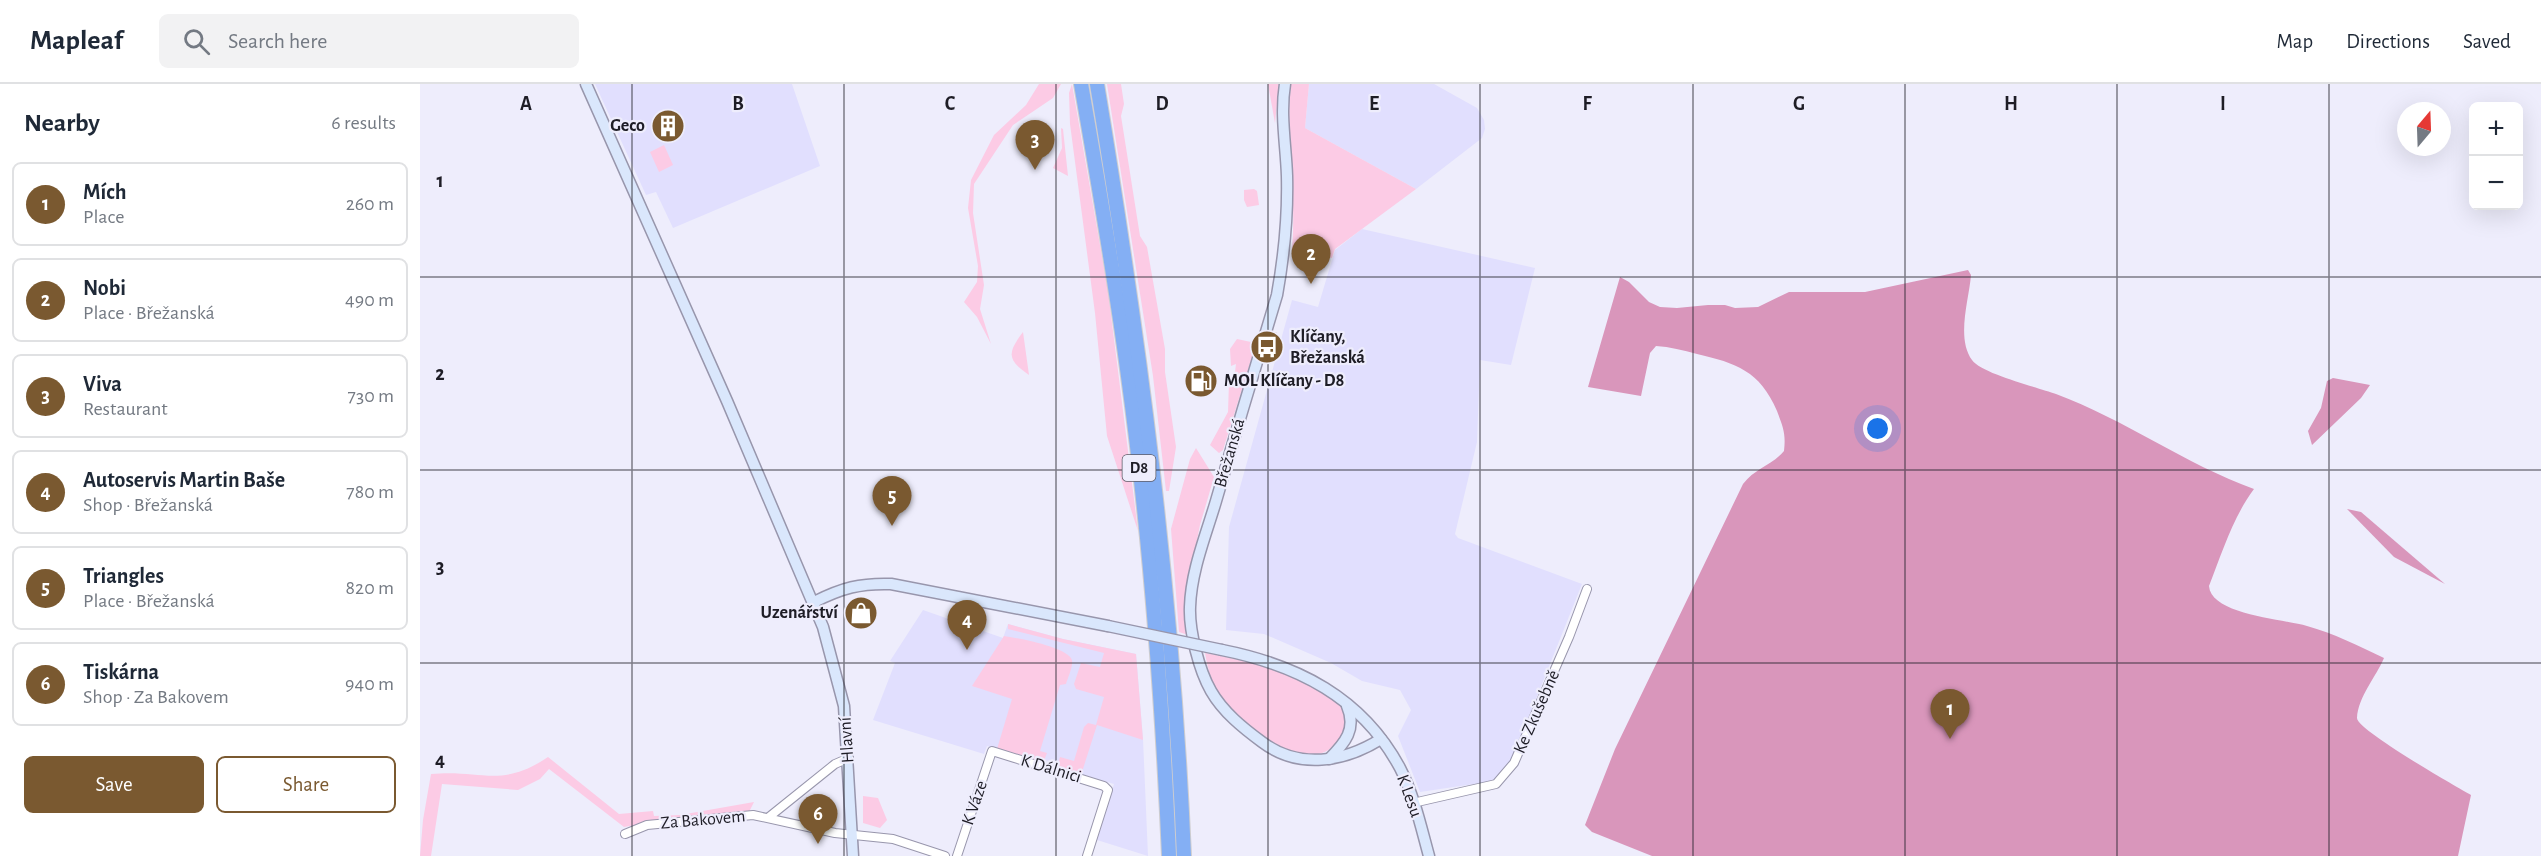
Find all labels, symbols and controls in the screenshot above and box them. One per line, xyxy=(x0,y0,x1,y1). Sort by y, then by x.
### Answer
search box xyxy=(159,14,579,68)
icon: search xyxy=(180,25,213,58)
text: Mapleaf xyxy=(30,27,123,55)
text: Search here xyxy=(228,30,327,52)
text: Map xyxy=(2277,31,2313,52)
text: Directions xyxy=(2346,31,2430,52)
text: Saved xyxy=(2463,31,2511,52)
text: A xyxy=(520,94,532,114)
text: B xyxy=(732,94,744,114)
text: C xyxy=(945,94,956,114)
text: D xyxy=(1155,94,1169,114)
text: E xyxy=(1369,94,1379,114)
text: F xyxy=(1582,94,1592,114)
text: G xyxy=(1793,94,1805,114)
text: H xyxy=(2004,94,2018,114)
text: I xyxy=(2220,94,2226,114)
north arrow xyxy=(2397,102,2451,156)
map controls xyxy=(2469,102,2523,210)
button: + xyxy=(2469,102,2523,156)
building icon: Geco xyxy=(650,108,686,144)
text: Nearby xyxy=(24,110,100,136)
text: 6 results xyxy=(331,113,396,133)
place label: Geco xyxy=(610,117,645,135)
pin: 3 xyxy=(1016,120,1054,170)
button: − xyxy=(2469,156,2523,210)
text: 1 xyxy=(436,171,444,191)
text: Mích xyxy=(83,181,126,203)
text: 1 xyxy=(42,194,49,214)
text: 260 m xyxy=(346,194,394,214)
text: Place xyxy=(83,207,124,227)
pin: 2 xyxy=(1292,234,1330,284)
text: Nobi xyxy=(83,277,126,299)
text: 2 xyxy=(41,290,50,310)
text: 490 m xyxy=(345,290,394,310)
text: Place · Břežanská xyxy=(83,303,215,323)
place label: Klíčany, Břežanská xyxy=(1290,328,1365,367)
bus stop icon: Klíčany, Břežanská xyxy=(1249,329,1285,365)
fuel station icon: MOL Klíčany - D8 xyxy=(1183,363,1219,399)
text: 2 xyxy=(435,364,445,384)
place label: MOL Klíčany - D8 xyxy=(1224,372,1345,390)
text: Viva xyxy=(83,373,122,395)
text: 3 xyxy=(41,386,50,406)
text: 730 m xyxy=(348,386,394,406)
text: Restaurant xyxy=(83,399,168,419)
your location xyxy=(1863,414,1892,443)
street label: Břežanská xyxy=(1212,416,1248,490)
road number: D8 xyxy=(1122,455,1156,481)
text: Autoservis Martin Baše xyxy=(83,469,285,491)
pin: 5 xyxy=(872,476,912,526)
text: 4 xyxy=(40,482,51,502)
text: 780 m xyxy=(346,482,394,502)
text: Shop · Břežanská xyxy=(83,495,213,515)
text: 3 xyxy=(436,557,444,577)
text: Triangles xyxy=(83,565,164,587)
text: 5 xyxy=(41,578,50,598)
text: 820 m xyxy=(346,578,394,598)
text: Place · Břežanská xyxy=(83,591,215,611)
shop icon: Uzenářství xyxy=(843,595,879,631)
pin: 4 xyxy=(948,600,986,650)
place label: Uzenářství xyxy=(760,604,838,622)
text: Tiskárna xyxy=(83,661,159,683)
street label: Ke Zkušebně xyxy=(1511,668,1563,756)
text: 6 xyxy=(41,674,50,694)
text: 940 m xyxy=(345,674,394,694)
text: Shop · Za Bakovem xyxy=(83,687,229,707)
pin: 1 xyxy=(1930,690,1970,739)
street label: Hlavní xyxy=(836,716,858,764)
text: 4 xyxy=(435,750,445,770)
street label: K Dálnici xyxy=(1019,751,1083,787)
button: Save xyxy=(24,756,204,813)
button: Share xyxy=(216,756,396,813)
street label: K Lesu xyxy=(1393,772,1425,820)
street label: K Váze xyxy=(959,778,991,828)
pin: 6 xyxy=(798,794,838,844)
street label: Za Bakovem xyxy=(660,807,746,833)

